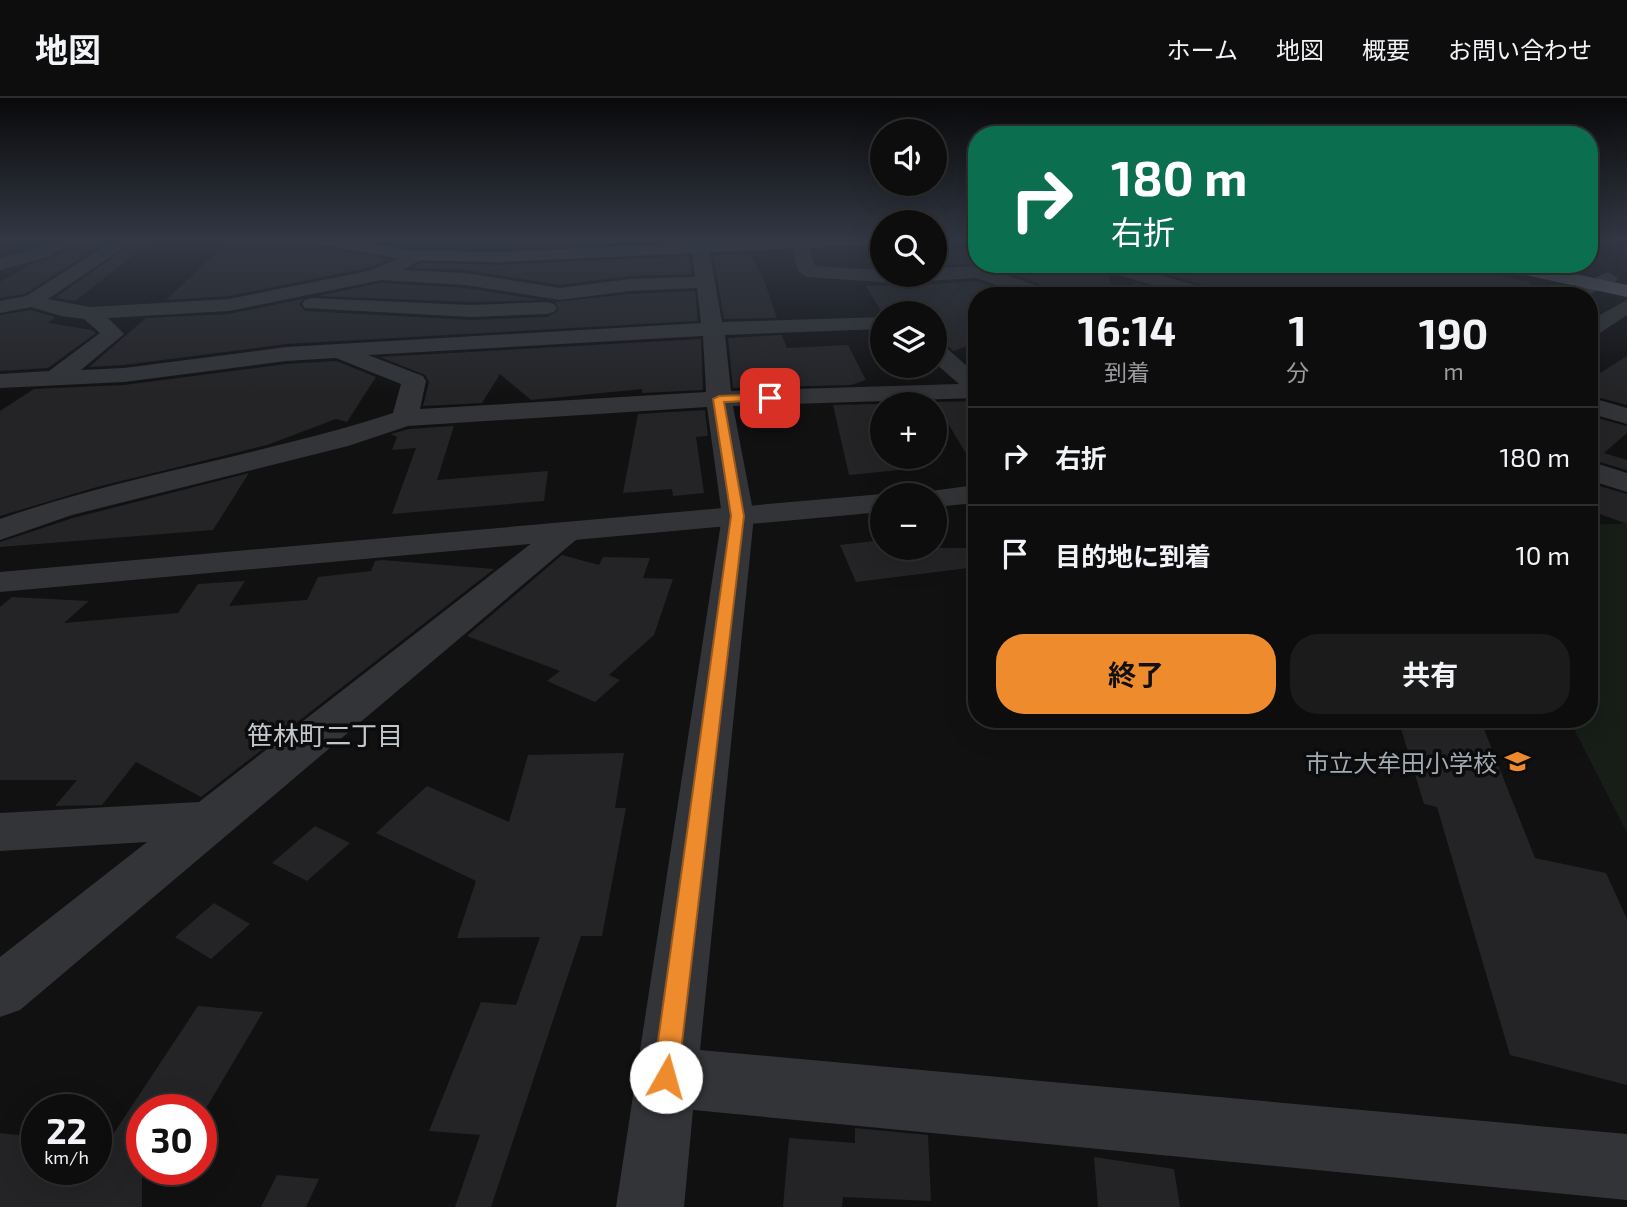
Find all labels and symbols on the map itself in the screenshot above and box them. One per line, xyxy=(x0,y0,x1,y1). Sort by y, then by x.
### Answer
pin xyxy=(740,368,800,428)
district label: 笹林町二丁目 xyxy=(247,719,403,750)
place label: 市立大牟田小学校 xyxy=(1305,748,1497,777)
school or university icon: 市立大牟田小学校 xyxy=(1503,748,1531,776)
position arrow xyxy=(629,1040,703,1114)
speed limit sign: 30 xyxy=(126,1094,217,1185)

